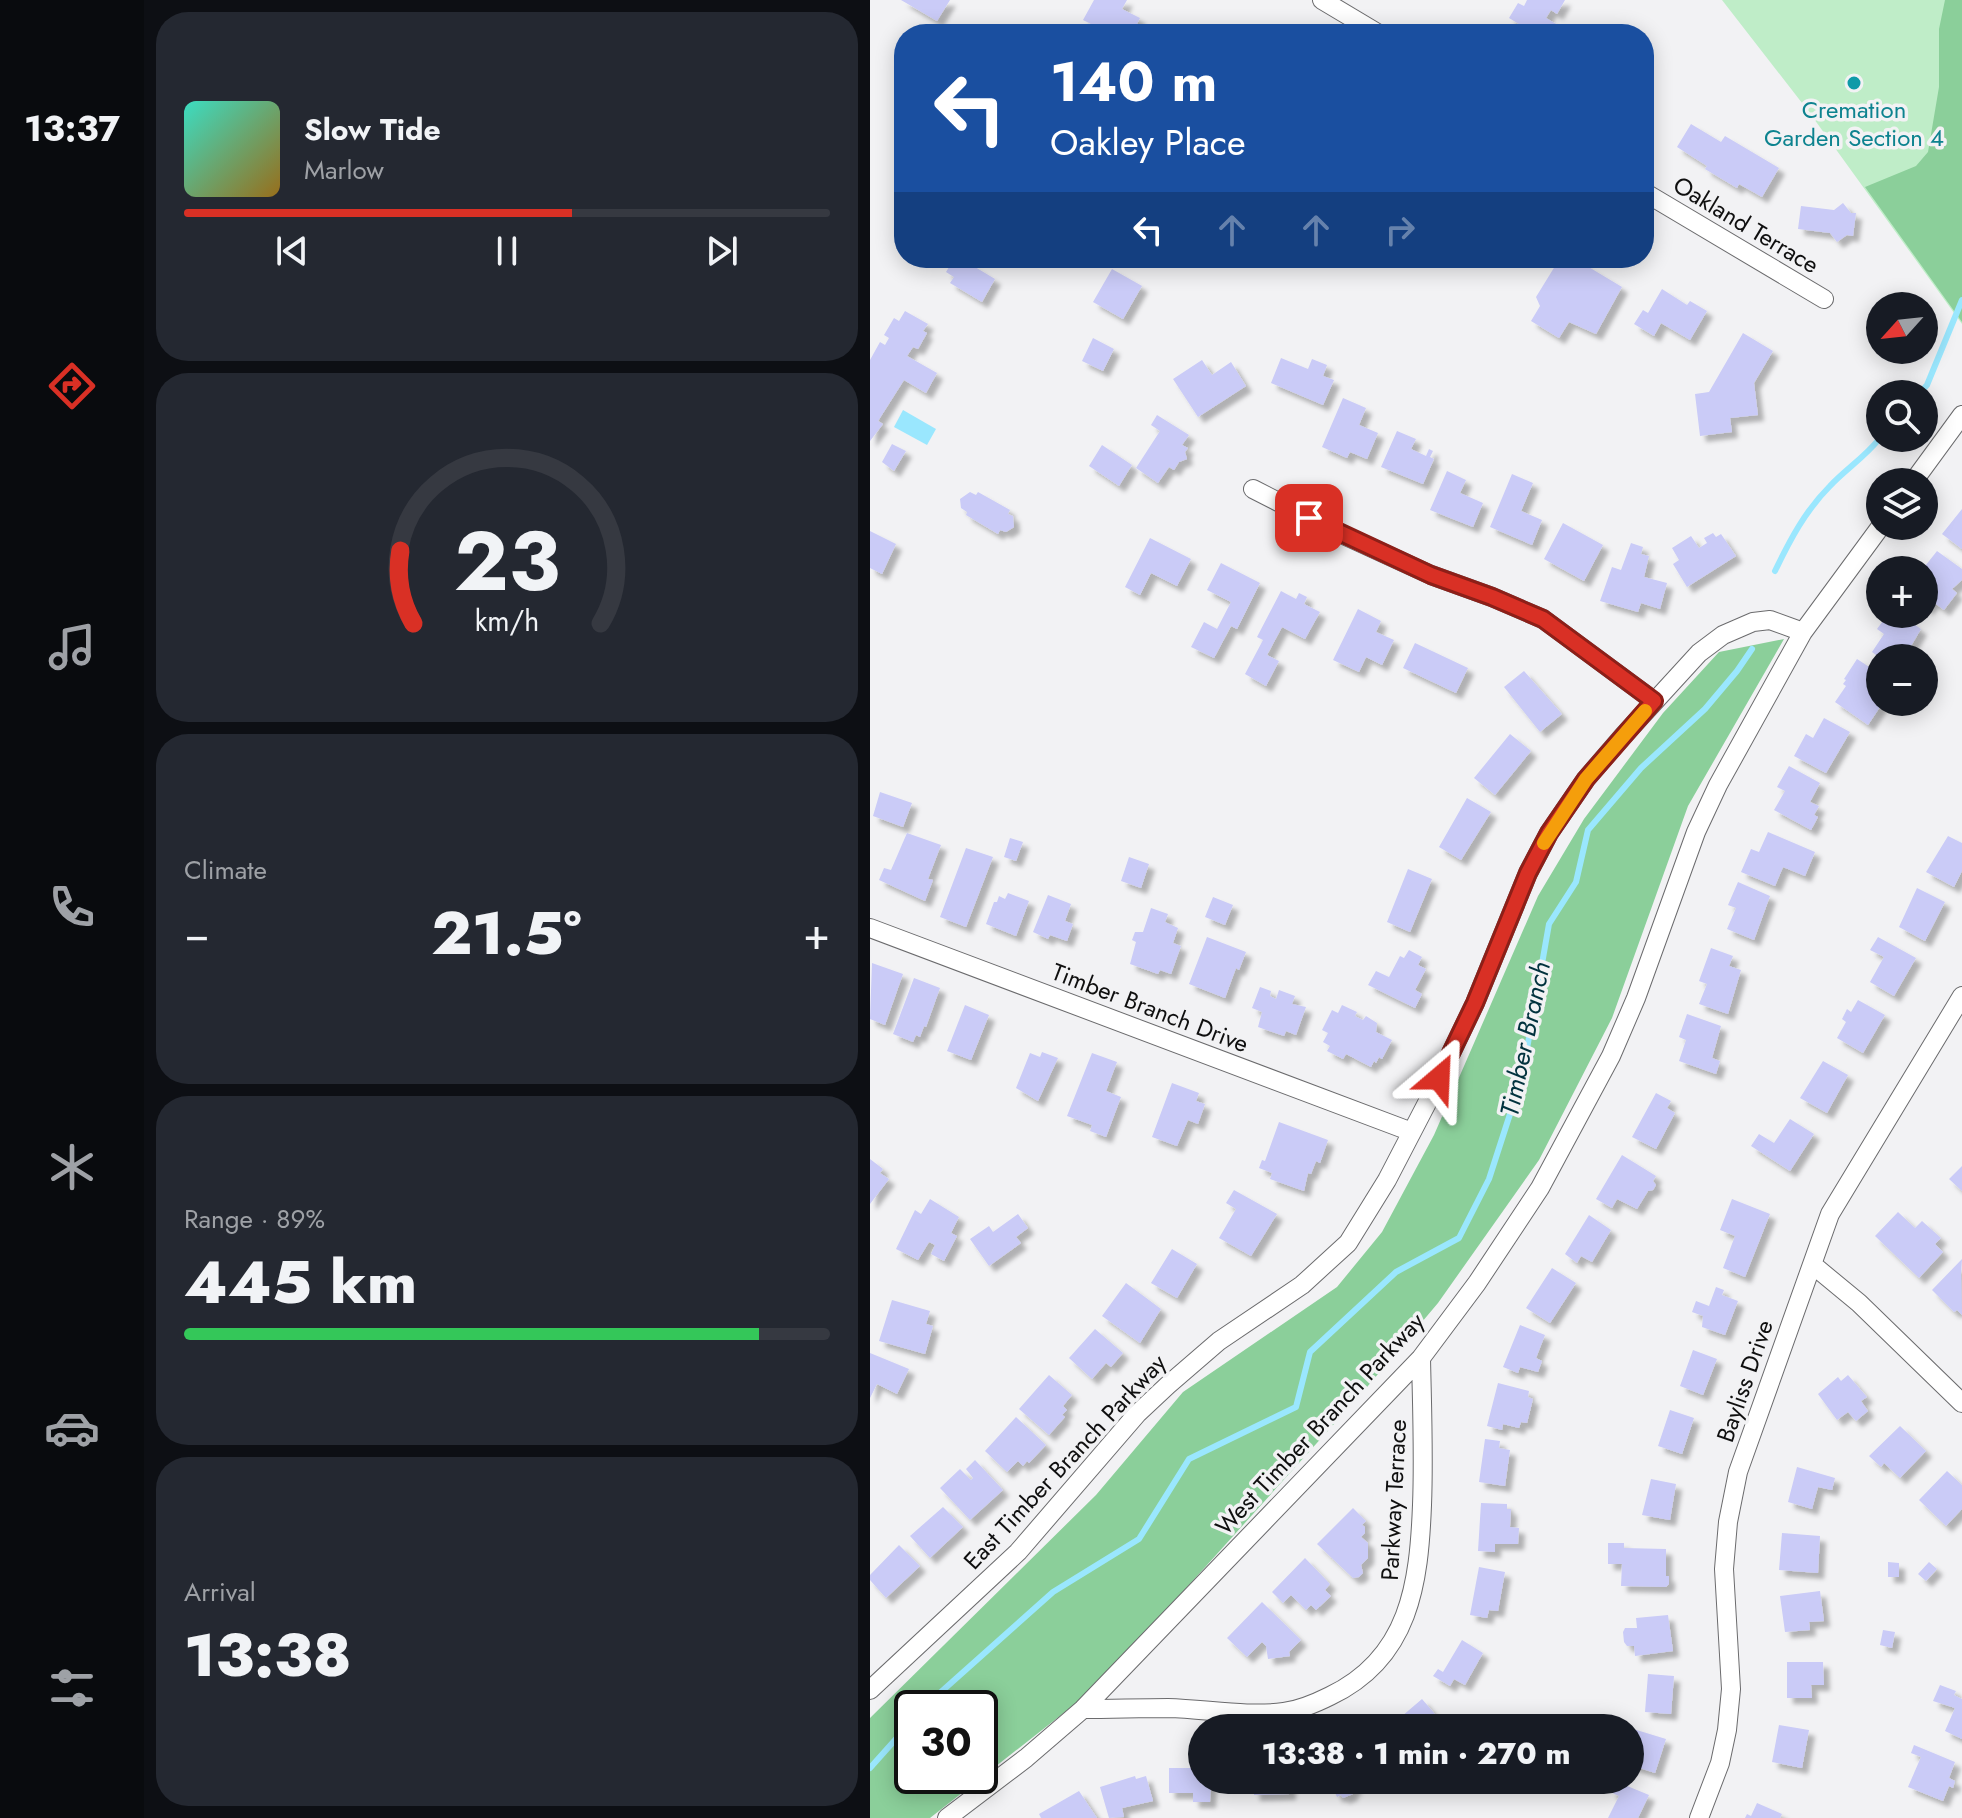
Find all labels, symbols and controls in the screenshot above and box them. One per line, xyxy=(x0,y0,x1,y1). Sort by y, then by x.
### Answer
text: 140 m xyxy=(1050,41,1217,122)
icon: left xyxy=(918,56,1022,160)
marker: Cremation Garden Section 4 xyxy=(1845,74,1863,92)
place label: Cremation Garden Section 4 xyxy=(1764,92,1944,155)
text: 13:37 xyxy=(24,102,120,154)
text: Slow Tide xyxy=(304,108,441,151)
text: Oakley Place xyxy=(1050,116,1246,168)
text: Marlow xyxy=(304,151,384,189)
street label: Oakland Terrace xyxy=(1667,167,1826,282)
icon: left xyxy=(1126,208,1170,252)
icon: ahead xyxy=(1210,208,1254,252)
icon: ahead xyxy=(1294,208,1338,252)
icon: right xyxy=(1378,208,1422,252)
icon: previous xyxy=(270,229,314,273)
icon: pause xyxy=(485,229,529,273)
icon: next xyxy=(700,229,744,273)
north arrow xyxy=(1866,292,1938,364)
map controls xyxy=(1866,292,1938,716)
icon: directions xyxy=(44,358,100,414)
button: search xyxy=(1866,380,1938,452)
button: layers xyxy=(1866,468,1938,540)
pin xyxy=(1275,484,1343,552)
icon: arrive xyxy=(1287,496,1331,540)
text: 23 xyxy=(454,500,560,620)
button: + xyxy=(1866,556,1938,628)
text: km/h xyxy=(475,600,539,642)
icon: music xyxy=(44,619,100,675)
button: − xyxy=(1866,644,1938,716)
text: Climate xyxy=(184,851,267,889)
icon: phone xyxy=(44,879,100,935)
text: 21.5° xyxy=(431,890,582,977)
text: − xyxy=(184,902,210,966)
text: + xyxy=(803,902,830,966)
street label: Timber Branch Drive xyxy=(1047,954,1254,1061)
water label: Timber Branch xyxy=(1490,958,1560,1120)
position arrow xyxy=(1397,1036,1481,1120)
icon: climate xyxy=(44,1139,100,1195)
text: Range · 89% xyxy=(184,1200,325,1238)
text: 445 km xyxy=(184,1239,417,1326)
street label: West Timber Branch Parkway xyxy=(1207,1304,1433,1543)
street label: Bayliss Drive xyxy=(1707,1315,1782,1447)
street label: East Timber Branch Parkway xyxy=(955,1346,1174,1577)
icon: car xyxy=(44,1400,100,1456)
street label: Parkway Terrace xyxy=(1372,1418,1415,1582)
text: Arrival xyxy=(184,1573,256,1611)
text: 13:38 xyxy=(184,1612,352,1699)
icon: filters xyxy=(44,1660,100,1716)
speed limit sign: 30 xyxy=(894,1690,998,1794)
text: 13:38 · 1 min · 270 m xyxy=(1261,1732,1571,1775)

